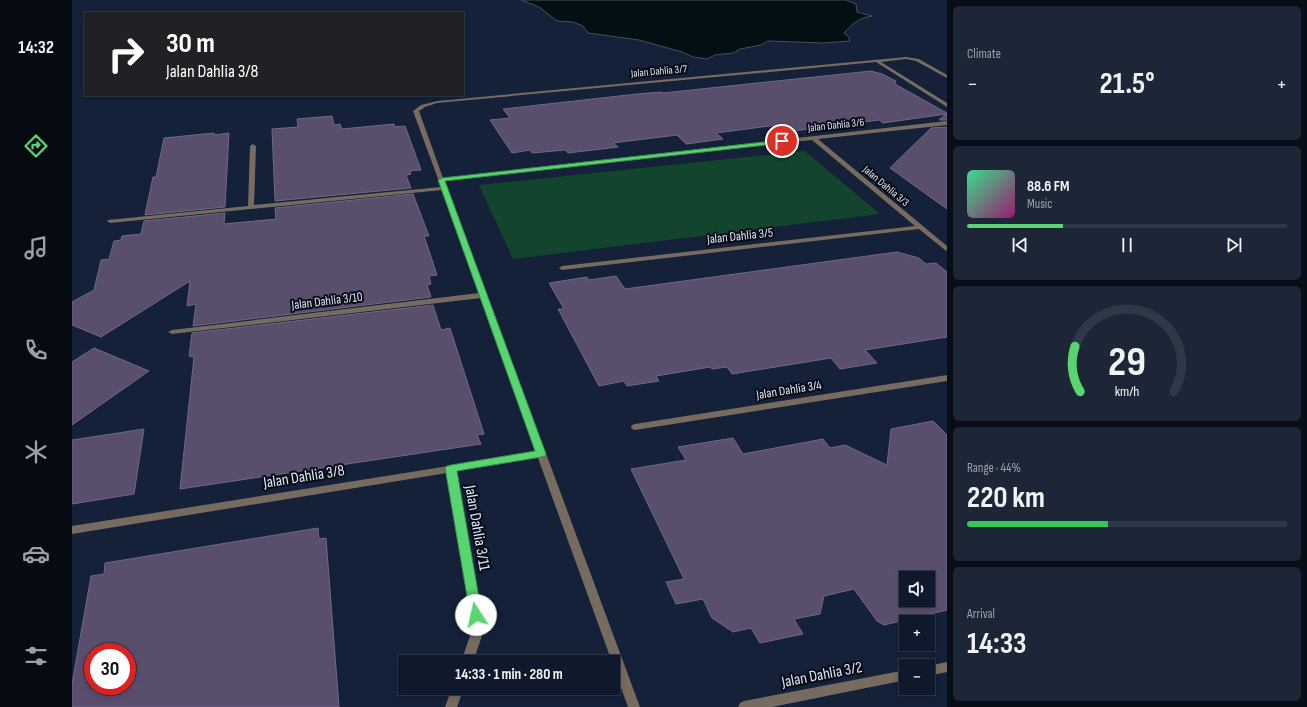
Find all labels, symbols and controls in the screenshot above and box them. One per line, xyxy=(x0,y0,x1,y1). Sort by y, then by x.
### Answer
text: 30 m xyxy=(166,27,215,60)
icon: right xyxy=(100,28,152,80)
text: 14:32 xyxy=(18,37,54,58)
text: Climate xyxy=(967,46,1001,62)
text: Jalan Dahlia 3/8 xyxy=(166,61,258,82)
street label: Jalan Dahlia 3/7 xyxy=(629,62,688,80)
text: 21.5° xyxy=(1099,66,1155,102)
text: − xyxy=(967,71,978,98)
text: + xyxy=(1276,71,1287,98)
street label: Jalan Dahlia 3/6 xyxy=(806,116,865,135)
pin xyxy=(765,124,799,158)
icon: arrive xyxy=(771,130,793,152)
icon: directions xyxy=(22,132,50,160)
street label: Jalan Dahlia 3/3 xyxy=(860,162,912,209)
text: 88.6 FM xyxy=(1027,177,1069,196)
text: Music xyxy=(1027,196,1052,212)
street label: Jalan Dahlia 3/5 xyxy=(705,225,774,248)
icon: music xyxy=(22,234,50,262)
icon: previous xyxy=(1009,234,1031,256)
icon: pause xyxy=(1116,234,1138,256)
icon: next xyxy=(1223,234,1245,256)
street label: Jalan Dahlia 3/10 xyxy=(290,289,364,313)
icon: phone xyxy=(22,336,50,364)
text: 29 xyxy=(1108,337,1146,386)
street label: Jalan Dahlia 3/4 xyxy=(754,377,823,403)
text: km/h xyxy=(1115,382,1139,399)
icon: climate xyxy=(22,438,50,466)
text: Range · 44% xyxy=(967,460,1021,476)
street label: Jalan Dahlia 3/8 xyxy=(261,461,346,493)
text: 220 km xyxy=(967,480,1045,516)
street label: Jalan Dahlia 3/11 xyxy=(460,483,494,573)
icon: car xyxy=(22,540,50,568)
map controls xyxy=(899,571,935,695)
button: sound xyxy=(899,571,935,607)
position arrow xyxy=(455,594,497,636)
text: Arrival xyxy=(967,606,995,622)
button: + xyxy=(899,615,935,651)
text: 14:33 xyxy=(967,626,1027,662)
icon: filters xyxy=(22,642,50,670)
speed limit sign: 30 xyxy=(84,643,136,695)
street label: Jalan Dahlia 3/2 xyxy=(779,658,864,692)
button: − xyxy=(899,659,935,695)
text: 14:33 · 1 min · 280 m xyxy=(455,665,563,684)

